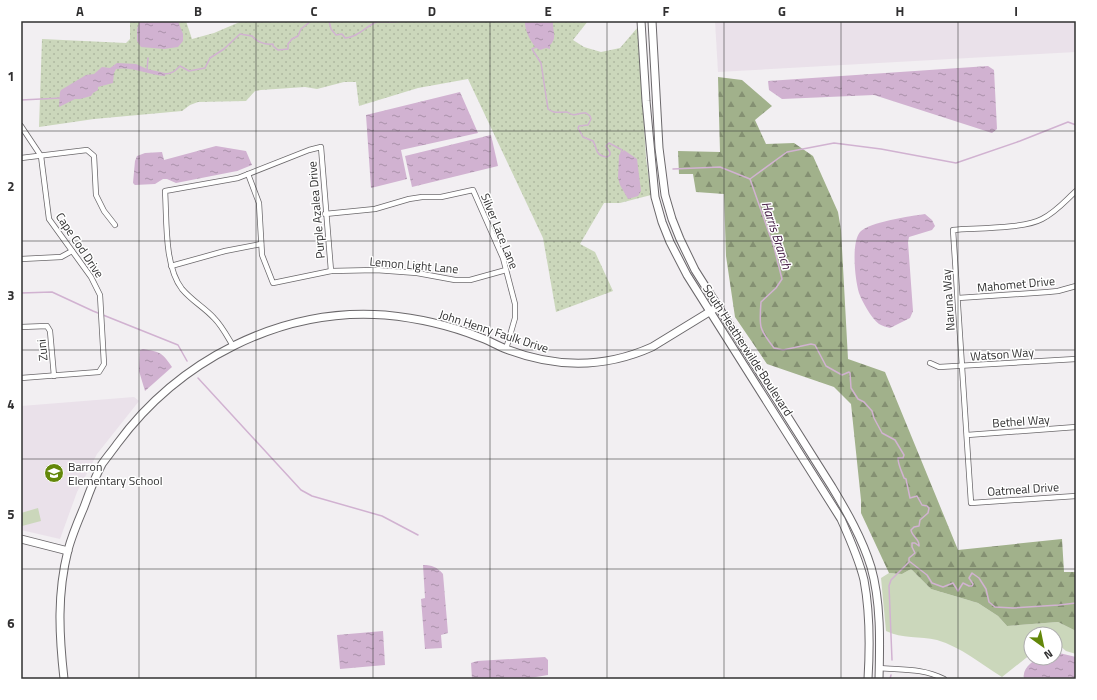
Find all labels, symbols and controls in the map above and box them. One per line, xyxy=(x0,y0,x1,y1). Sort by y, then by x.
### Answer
text: A xyxy=(76,1,84,21)
text: B xyxy=(194,1,202,21)
text: C xyxy=(310,1,318,21)
text: D xyxy=(428,1,436,21)
text: E xyxy=(544,1,552,21)
text: F xyxy=(663,1,670,21)
text: G xyxy=(778,1,786,21)
text: H xyxy=(896,1,904,21)
text: I xyxy=(1014,1,1018,21)
text: 1 xyxy=(7,66,15,86)
street label: Purple Azalea Drive xyxy=(302,160,330,260)
text: 2 xyxy=(7,176,15,196)
street label: Silver Lace Lane xyxy=(476,190,524,272)
water label: Harris Branch xyxy=(757,199,797,272)
street label: Cape Cod Drive xyxy=(51,208,109,282)
street label: Lemon Light Lane xyxy=(369,252,459,278)
street label: Naruna Way xyxy=(936,268,960,332)
street label: Mahomet Drive xyxy=(976,271,1056,297)
street label: South Heatherwilde Boulevard xyxy=(698,280,798,420)
text: 3 xyxy=(7,285,15,305)
street label: John Henry Faulk Drive xyxy=(437,304,551,358)
street label: Zuni xyxy=(32,338,52,362)
street label: Watson Way xyxy=(969,342,1035,366)
text: 4 xyxy=(7,394,15,414)
street label: Bethel Way xyxy=(992,409,1051,432)
place label: Barron Elementary School xyxy=(68,457,162,490)
school or university icon: Barron Elementary School xyxy=(43,462,65,484)
street label: Oatmeal Drive xyxy=(986,477,1060,501)
text: 5 xyxy=(7,504,15,524)
text: 6 xyxy=(7,613,15,633)
north arrow xyxy=(1023,626,1063,666)
text: N xyxy=(1041,646,1056,663)

